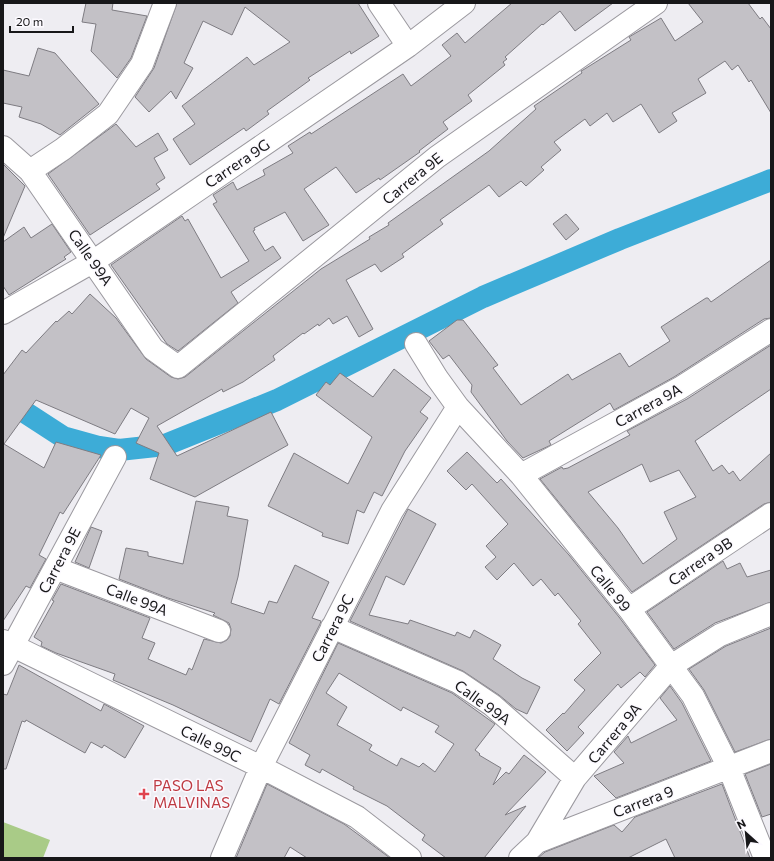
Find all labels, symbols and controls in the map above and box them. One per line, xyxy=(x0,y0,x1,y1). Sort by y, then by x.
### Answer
scale bar xyxy=(10,8,73,34)
text: 20 m xyxy=(16,14,43,28)
street label: Carrera 9G xyxy=(201,135,273,191)
street label: Carrera 9E xyxy=(378,148,446,208)
street label: Calle 99A xyxy=(65,225,117,289)
street label: Carrera 9A xyxy=(612,379,684,431)
street label: Carrera 9E xyxy=(34,524,84,596)
street label: Carrera 9B xyxy=(665,533,736,589)
street label: Calle 99 xyxy=(587,561,635,615)
street label: Calle 99A xyxy=(104,579,170,619)
street label: Carrera 9C xyxy=(307,591,357,665)
street label: Calle 99A xyxy=(452,676,514,728)
street label: Carrera 9A xyxy=(584,699,644,767)
street label: Calle 99C xyxy=(178,721,244,765)
place label: PASO LAS MALVINAS xyxy=(153,776,230,811)
street label: Carrera 9 xyxy=(610,781,676,821)
marker: PASO LAS MALVINAS xyxy=(138,788,150,800)
north arrow xyxy=(726,813,766,853)
text: N xyxy=(735,816,748,831)

